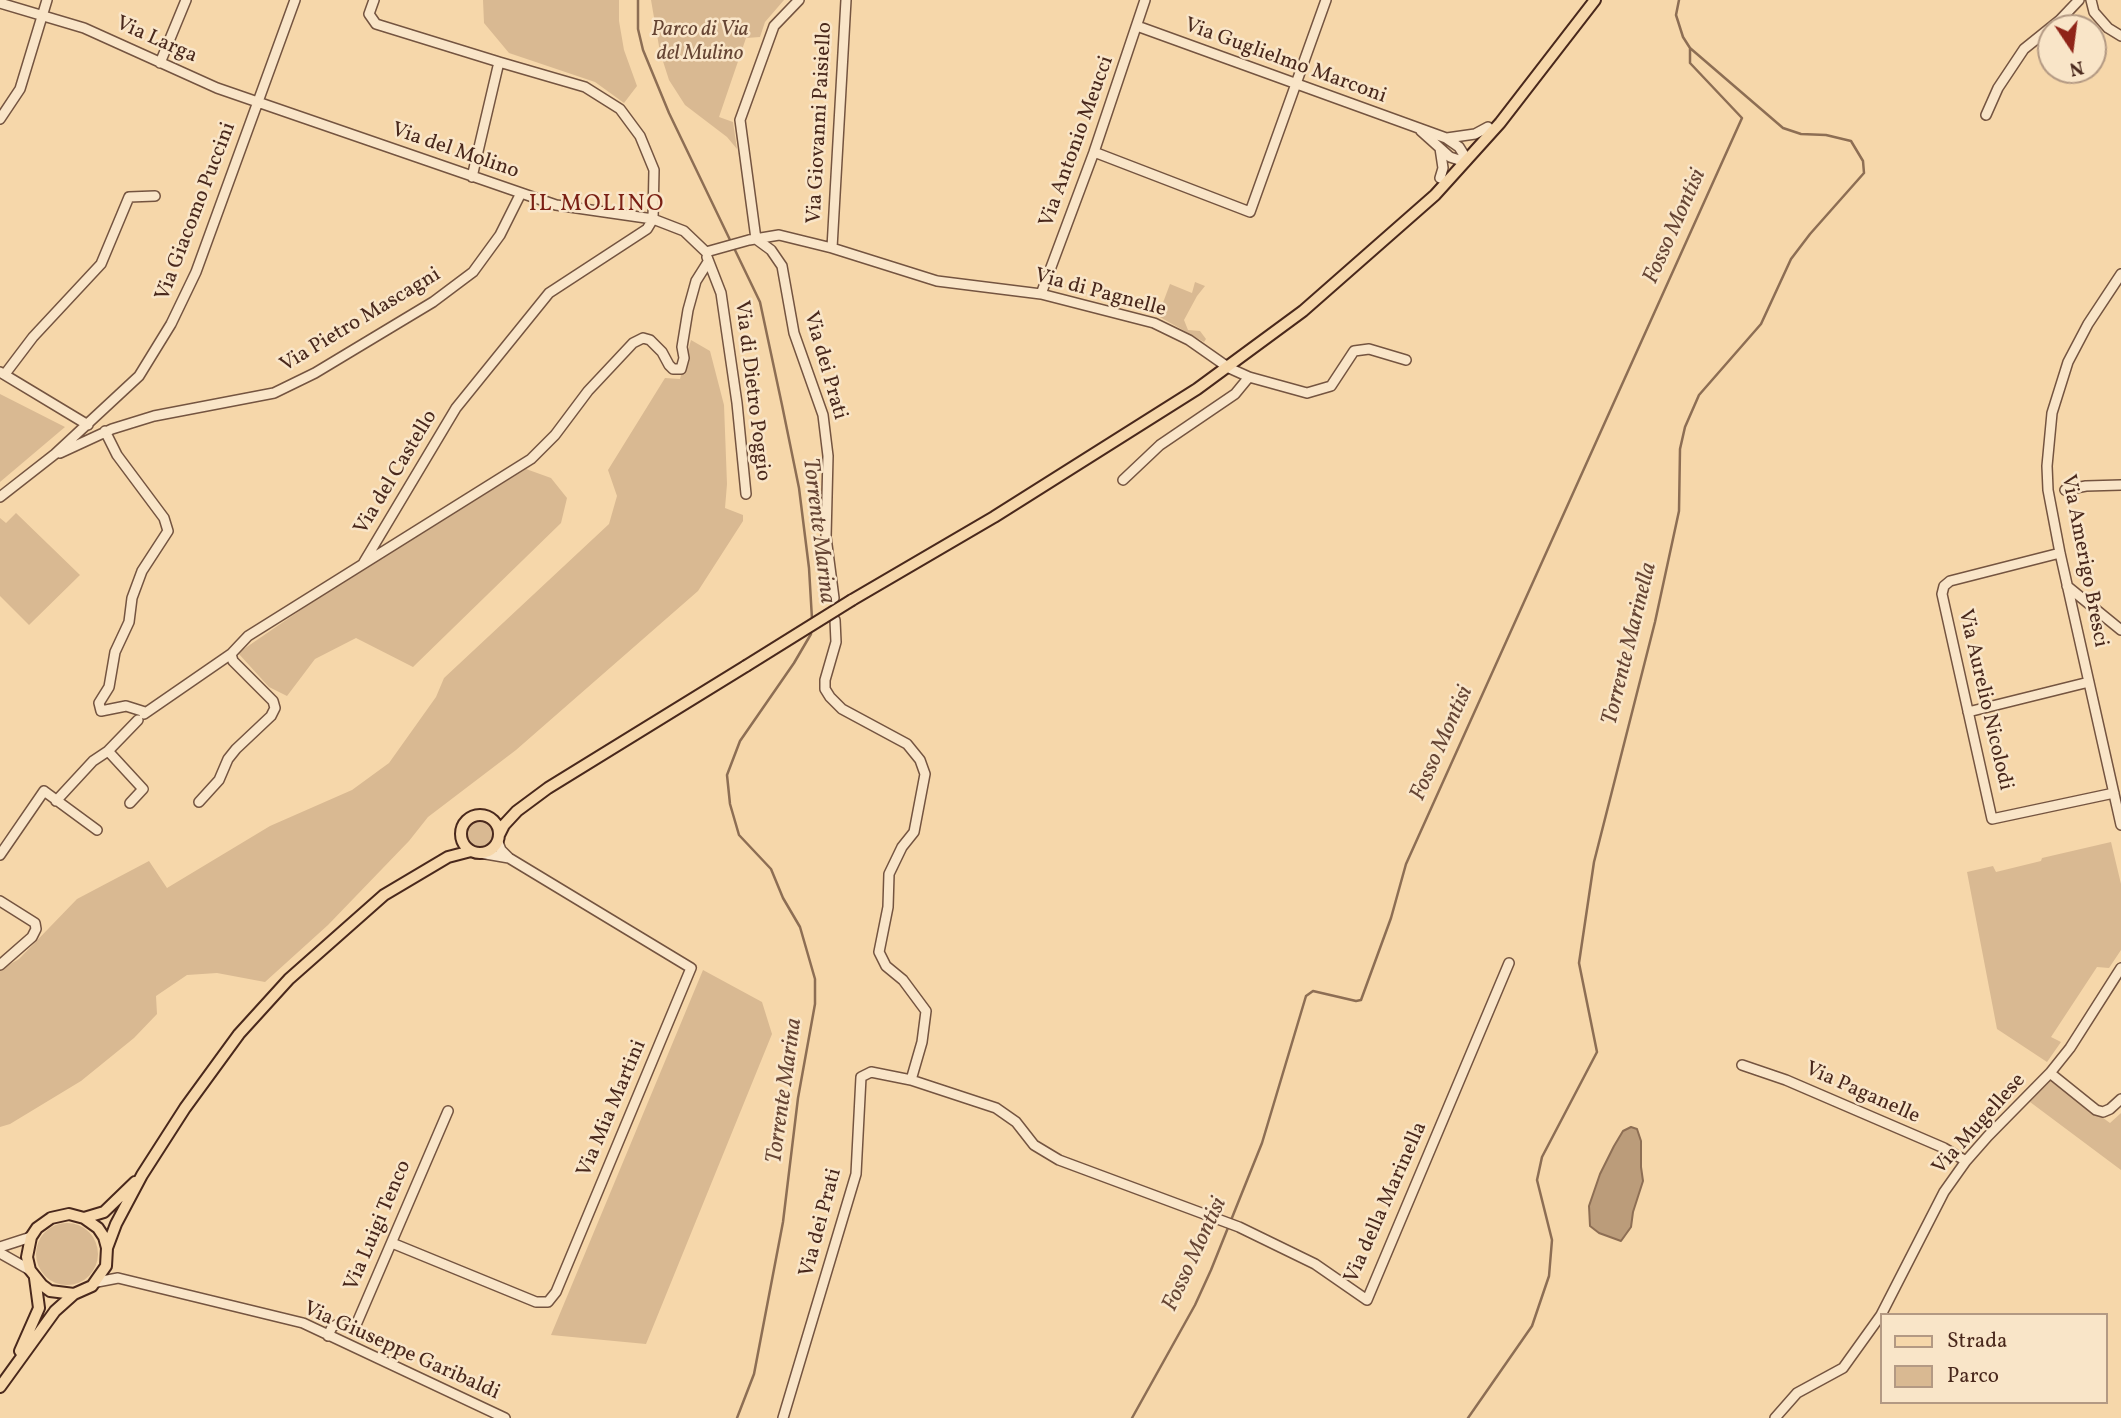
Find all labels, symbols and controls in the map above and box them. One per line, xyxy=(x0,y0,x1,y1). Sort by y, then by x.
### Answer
street label: Via Larga xyxy=(111,12,201,70)
street label: Via Guglielmo Marconi xyxy=(1180,14,1390,110)
north arrow xyxy=(2037,14,2107,84)
park label: Parco di Via del Mulino xyxy=(651,18,749,68)
street label: Via Giovanni Paisiello xyxy=(803,21,839,225)
street label: Via Antonio Meucci xyxy=(1035,53,1121,231)
text: N xyxy=(2067,53,2086,82)
street label: Via del Molino xyxy=(388,118,522,186)
street label: Via Giacomo Puccini xyxy=(151,119,243,305)
water label: Fosso Montisi xyxy=(1638,165,1714,289)
district label: IL MOLINO xyxy=(530,192,664,220)
street label: Via Pietro Mascagni xyxy=(276,263,446,379)
street label: Via di Pagnelle xyxy=(1031,264,1169,324)
street label: Via di Dietro Poggio xyxy=(727,299,775,483)
street label: Via dei Prati xyxy=(797,309,851,423)
street label: Via del Castello xyxy=(350,406,444,540)
water label: Torrente Marina xyxy=(794,457,840,605)
street label: Via Amerigo Bresci xyxy=(2054,473,2112,649)
water label: Torrente Marinella xyxy=(1597,560,1665,728)
street label: Via Aurelio Nicolodi xyxy=(1951,607,2017,793)
water label: Fosso Montisi xyxy=(1405,682,1481,806)
water label: Torrente Marina xyxy=(762,1017,810,1165)
street label: Via Mia Martini xyxy=(573,1037,653,1181)
street label: Via Paganelle xyxy=(1801,1057,1923,1131)
street label: Via Mugellese xyxy=(1928,1069,2032,1181)
street label: Via della Marinella xyxy=(1340,1118,1434,1288)
street label: Via Luigi Tenco xyxy=(340,1157,418,1295)
street label: Via dei Prati xyxy=(795,1166,849,1280)
water label: Fosso Montisi xyxy=(1158,1194,1234,1316)
street label: Via Giuseppe Garibaldi xyxy=(299,1297,503,1407)
legend xyxy=(1880,1313,2107,1404)
text: Strada xyxy=(1947,1327,2008,1356)
text: Parco xyxy=(1947,1362,1999,1391)

